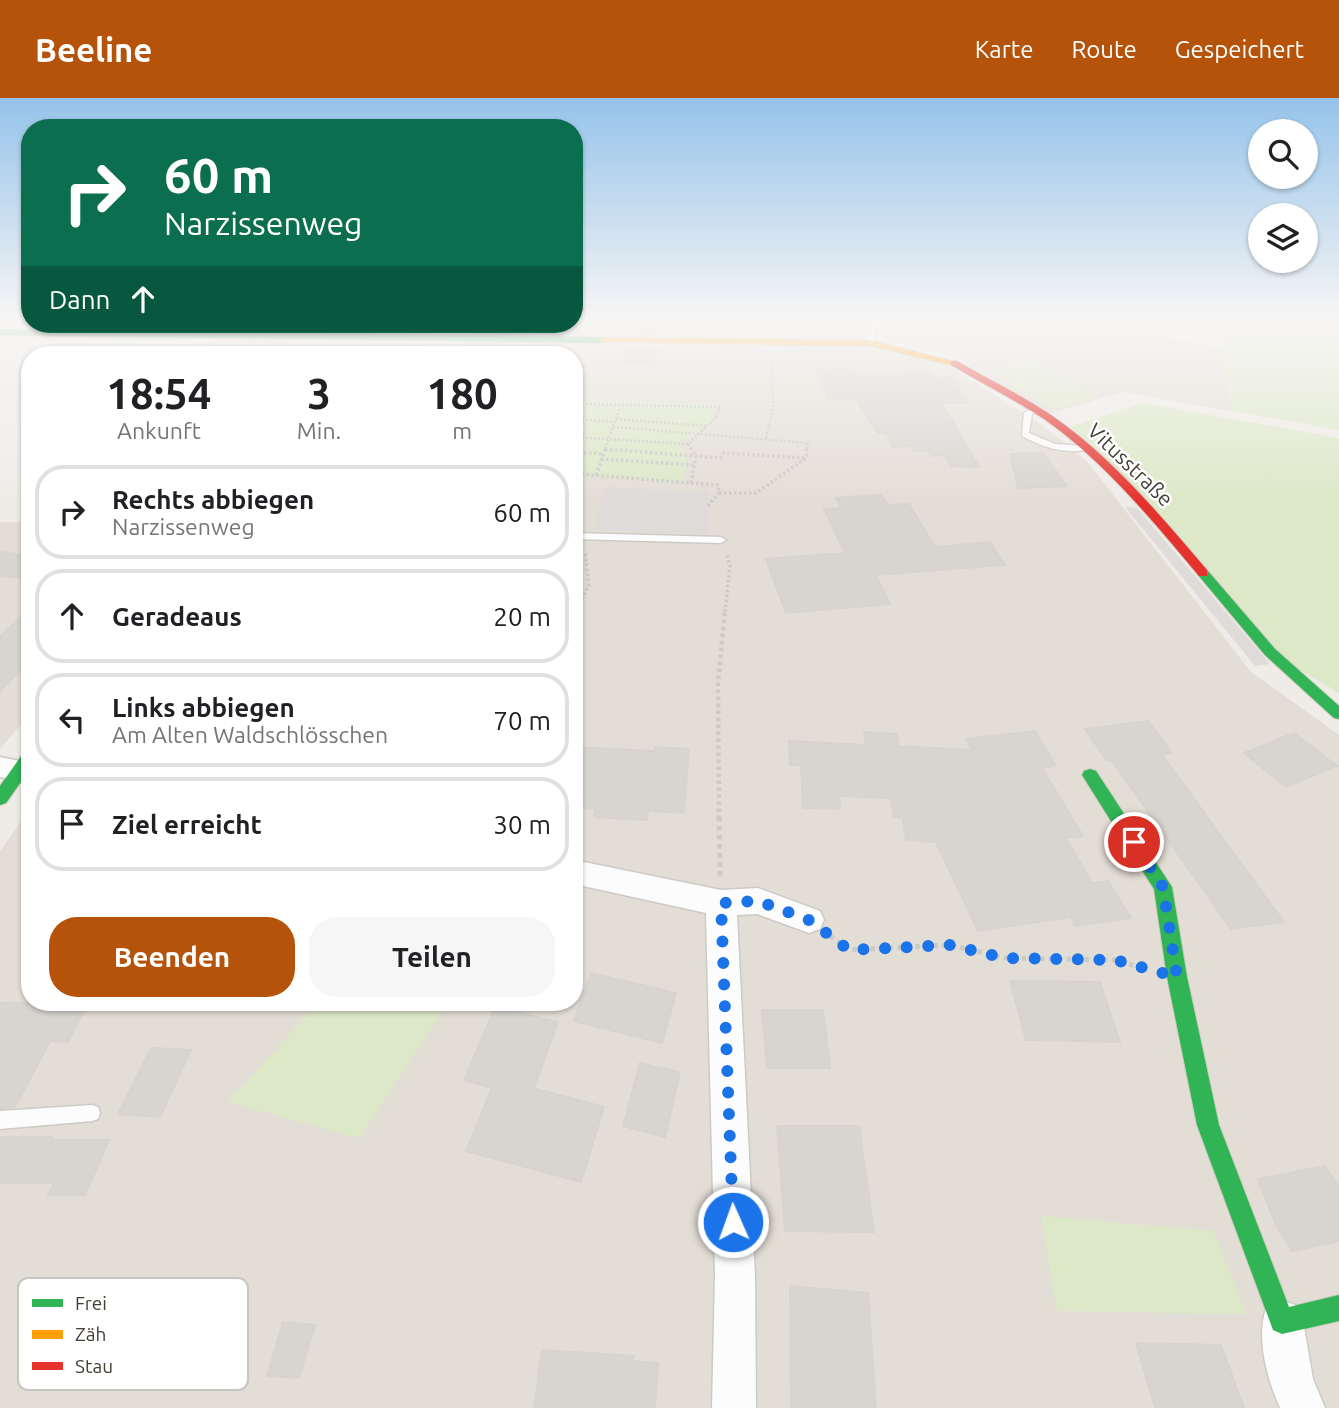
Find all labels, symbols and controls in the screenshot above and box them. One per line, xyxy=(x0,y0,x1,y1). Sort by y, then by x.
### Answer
text: Beeline xyxy=(35,31,152,68)
text: Karte xyxy=(975,36,1033,63)
text: Route xyxy=(1071,36,1137,63)
text: Gespeichert xyxy=(1175,36,1304,63)
map controls xyxy=(1248,119,1318,273)
button: search xyxy=(1248,119,1318,189)
icon: right xyxy=(49,147,140,238)
text: 60 m xyxy=(164,147,273,202)
button: layers xyxy=(1248,203,1318,273)
text: Narzissenweg xyxy=(164,205,363,241)
icon: ahead xyxy=(124,280,162,318)
text: Dann xyxy=(49,285,110,314)
text: 18:54 xyxy=(106,370,211,417)
text: 3 xyxy=(307,370,331,417)
text: 180 xyxy=(427,370,498,417)
text: Ankunft xyxy=(117,418,201,443)
text: Min. xyxy=(297,418,341,443)
text: m xyxy=(452,418,472,443)
street label: Vitusstraße xyxy=(1083,418,1178,511)
text: Rechts abbiegen xyxy=(112,485,314,514)
icon: right xyxy=(53,493,91,531)
text: 60 m xyxy=(493,498,551,527)
text: Narzissenweg xyxy=(112,514,255,539)
icon: ahead xyxy=(53,597,91,635)
text: Geradeaus xyxy=(112,602,242,631)
text: 20 m xyxy=(493,602,551,631)
text: Links abbiegen xyxy=(112,693,295,722)
icon: left xyxy=(53,701,91,739)
text: 70 m xyxy=(493,706,551,735)
text: Am Alten Waldschlösschen xyxy=(112,722,388,747)
icon: arrive xyxy=(53,805,91,843)
text: Ziel erreicht xyxy=(112,810,262,839)
text: 30 m xyxy=(493,810,551,839)
pin xyxy=(1104,812,1164,872)
icon: arrive xyxy=(1115,823,1153,861)
button: Beenden xyxy=(49,917,295,997)
button: Teilen xyxy=(309,917,555,997)
position arrow xyxy=(696,1185,770,1259)
legend xyxy=(18,1278,248,1390)
text: Frei xyxy=(75,1292,107,1314)
text: Zäh xyxy=(75,1323,106,1345)
text: Stau xyxy=(75,1355,113,1377)

